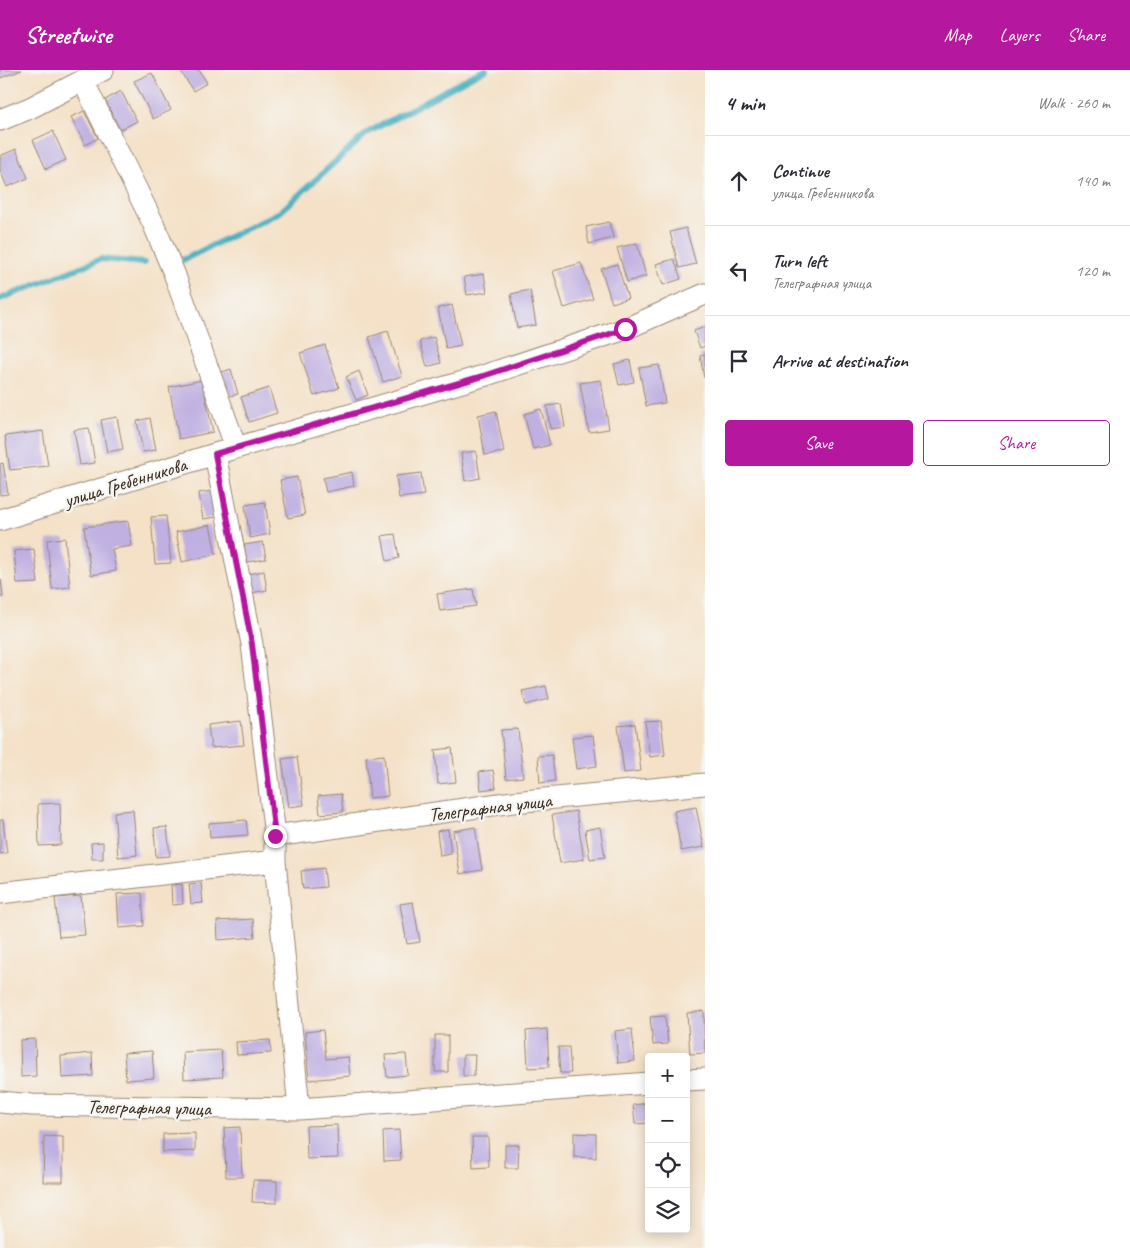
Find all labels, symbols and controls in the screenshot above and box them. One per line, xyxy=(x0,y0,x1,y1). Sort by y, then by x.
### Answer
text: Streetwise xyxy=(25,20,111,50)
text: Map xyxy=(944,24,972,46)
text: Layers xyxy=(1000,24,1039,46)
text: Share xyxy=(1067,24,1105,46)
text: 4 min xyxy=(725,90,765,116)
text: Walk · 260 m xyxy=(1038,93,1110,113)
text: Continue xyxy=(772,159,829,183)
icon: ahead xyxy=(725,167,753,195)
text: 140 m xyxy=(1076,171,1110,191)
text: улица Гребенникова xyxy=(772,183,873,203)
text: Turn left xyxy=(772,249,827,273)
icon: left xyxy=(725,257,753,285)
text: 120 m xyxy=(1076,261,1110,281)
text: Телеграфная улица xyxy=(772,273,871,293)
route start xyxy=(614,318,637,341)
icon: arrive xyxy=(725,347,753,375)
text: Arrive at destination xyxy=(772,349,908,373)
button: Save xyxy=(725,420,913,466)
button: Share xyxy=(923,420,1110,466)
street label: улица Гребенникова xyxy=(60,451,191,513)
street label: Телеграфная улица xyxy=(427,787,555,827)
route end xyxy=(264,825,287,848)
map controls xyxy=(645,1053,690,1233)
button: + xyxy=(645,1053,690,1098)
street label: Телеграфная улица xyxy=(87,1094,213,1121)
button: − xyxy=(645,1098,690,1143)
button: locate xyxy=(645,1143,690,1188)
button: layers xyxy=(645,1188,690,1233)

